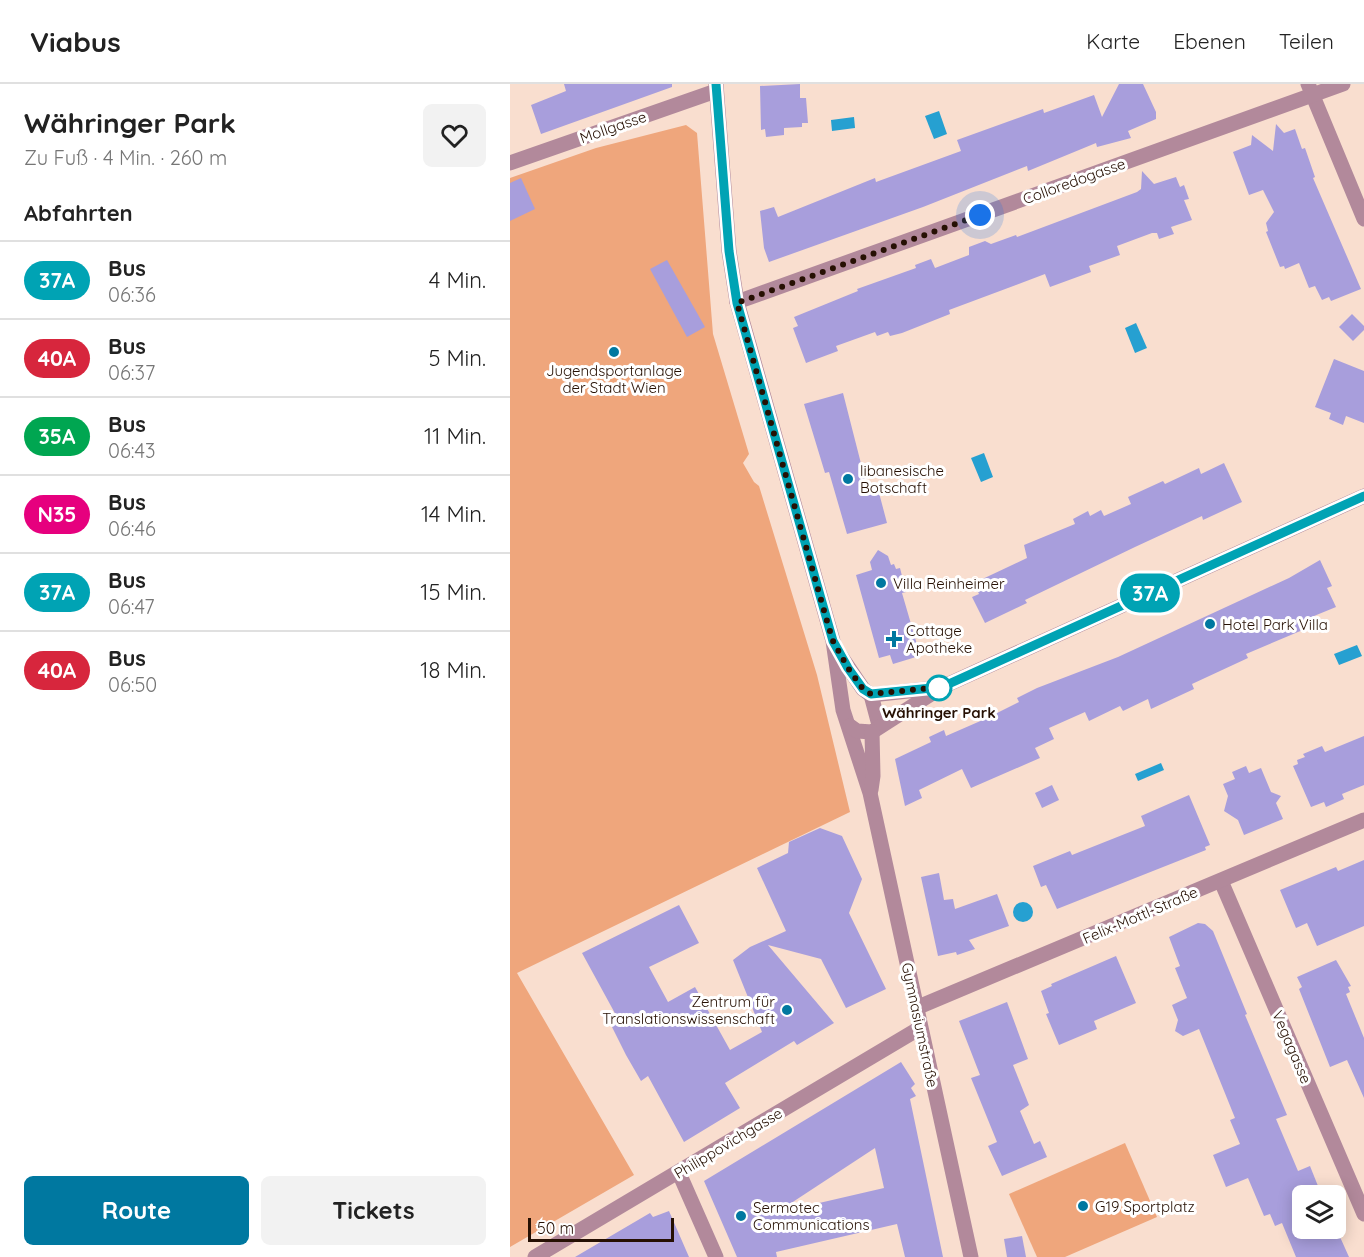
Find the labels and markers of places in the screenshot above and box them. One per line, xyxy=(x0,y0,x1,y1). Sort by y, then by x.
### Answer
marker: Jugendsportanlage der Stadt Wien xyxy=(607,345,621,359)
place label: Jugendsportanlage der Stadt Wien xyxy=(546,361,682,397)
place label: libanesische Botschaft xyxy=(860,461,944,497)
marker: libanesische Botschaft xyxy=(841,472,855,486)
place label: Villa Reinheimer xyxy=(893,574,1005,593)
marker: Villa Reinheimer xyxy=(874,576,888,590)
place label: Hotel Park Villa xyxy=(1222,615,1328,634)
marker: Hotel Park Villa xyxy=(1203,617,1217,631)
place label: Cottage Apotheke xyxy=(906,621,972,657)
marker: Cottage Apotheke xyxy=(887,632,901,646)
marker: Währinger Park xyxy=(926,675,952,701)
place label: Währinger Park xyxy=(882,703,996,722)
place label: Zentrum für Translationswissenschaft xyxy=(602,992,775,1028)
marker: Zentrum für Translationswissenschaft xyxy=(780,1003,794,1017)
place label: G19 Sportplatz xyxy=(1095,1197,1195,1216)
place label: Sermotec Communications xyxy=(753,1198,870,1234)
marker: G19 Sportplatz xyxy=(1076,1199,1090,1213)
marker: Sermotec Communications xyxy=(734,1209,748,1223)

